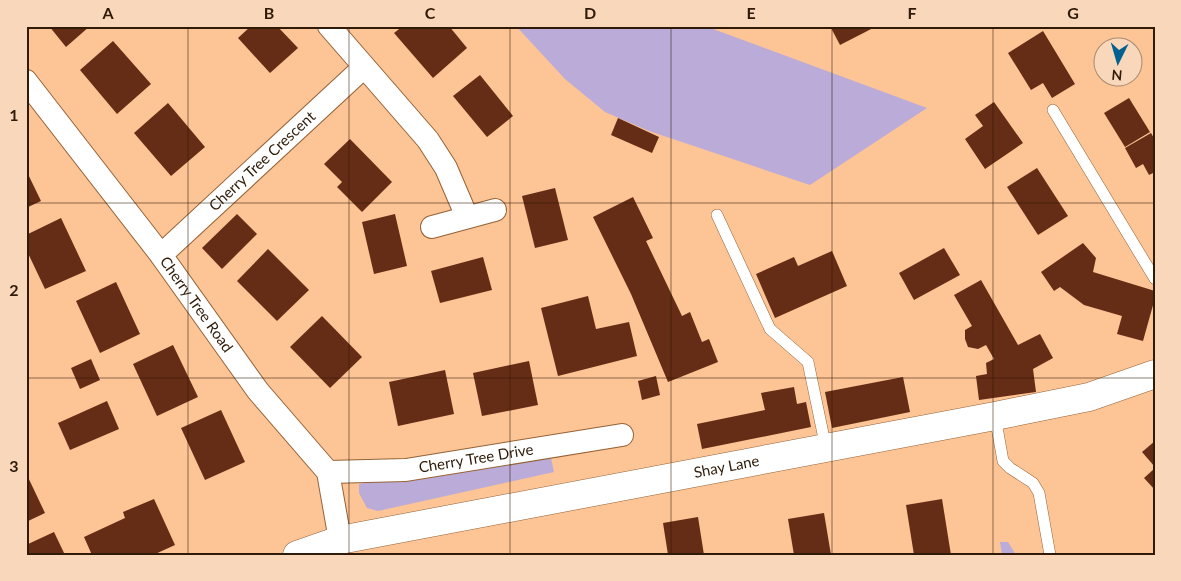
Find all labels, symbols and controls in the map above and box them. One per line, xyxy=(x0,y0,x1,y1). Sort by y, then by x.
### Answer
text: A xyxy=(101,3,114,22)
text: B xyxy=(264,3,274,22)
text: C xyxy=(425,3,436,22)
text: D xyxy=(584,3,596,22)
text: E xyxy=(746,3,756,22)
text: F xyxy=(907,3,917,22)
text: G xyxy=(1067,3,1079,22)
north arrow xyxy=(1094,38,1144,88)
text: N xyxy=(1111,67,1123,84)
text: 1 xyxy=(9,105,19,124)
street label: Cherry Tree Crescent xyxy=(205,107,319,214)
street label: Cherry Tree Road xyxy=(157,253,237,355)
text: 2 xyxy=(9,280,19,299)
street label: Cherry Tree Drive xyxy=(417,439,535,476)
street label: Shay Lane xyxy=(692,451,761,481)
text: 3 xyxy=(9,456,19,475)

